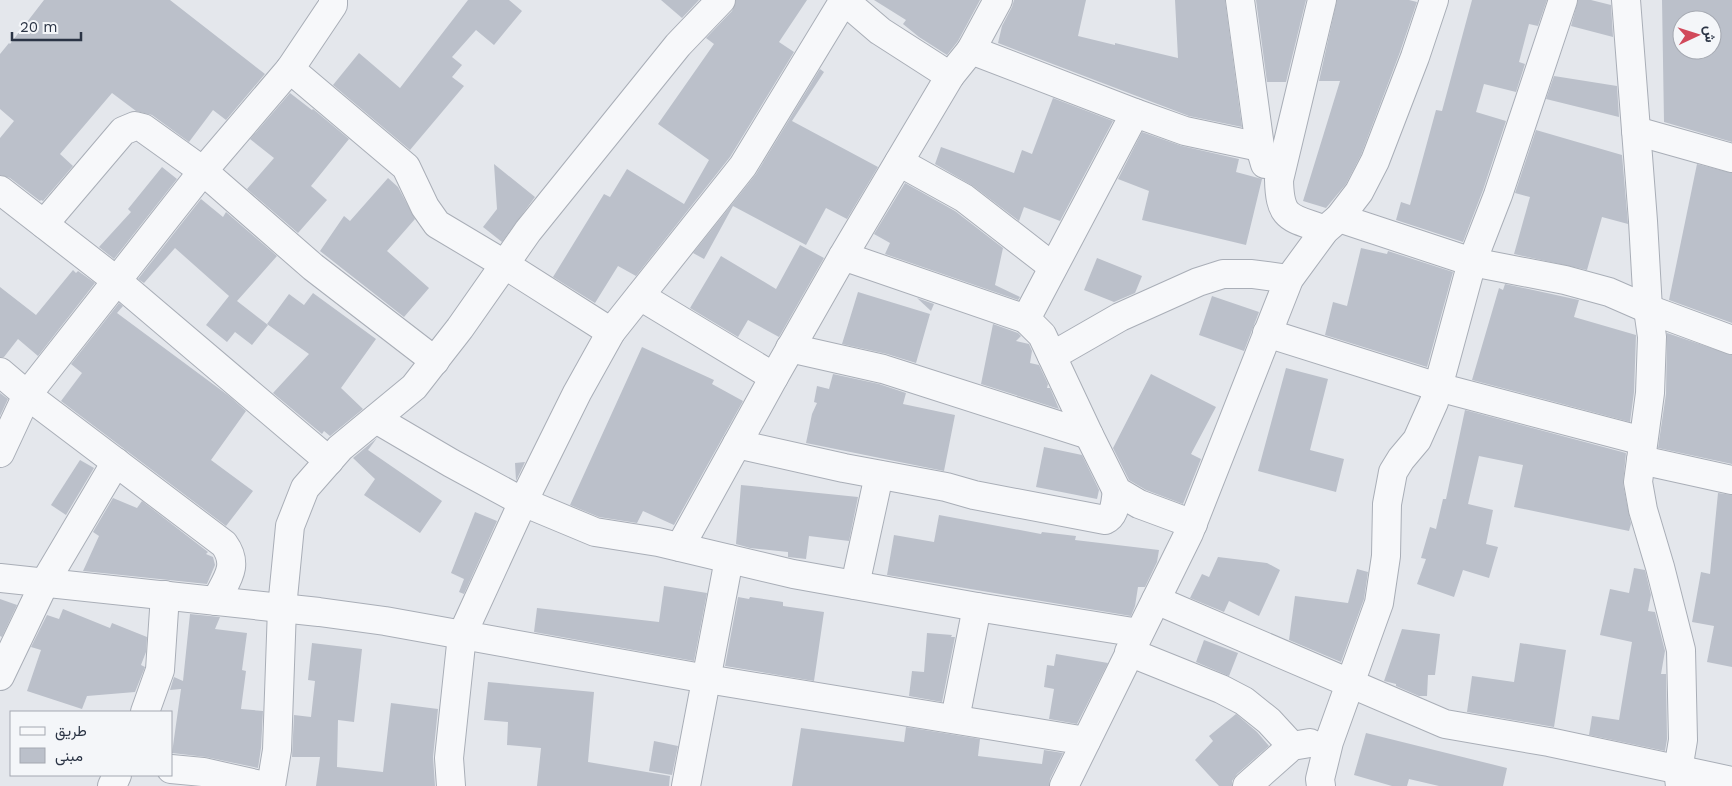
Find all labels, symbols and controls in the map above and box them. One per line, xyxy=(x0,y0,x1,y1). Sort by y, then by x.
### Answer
scale bar xyxy=(12,10,81,42)
north arrow xyxy=(1672,10,1722,60)
text: 20 m xyxy=(20,18,58,36)
text: ش xyxy=(1700,25,1719,43)
legend xyxy=(10,711,172,776)
text: طريق xyxy=(55,722,87,741)
text: مبنى xyxy=(55,747,83,766)

